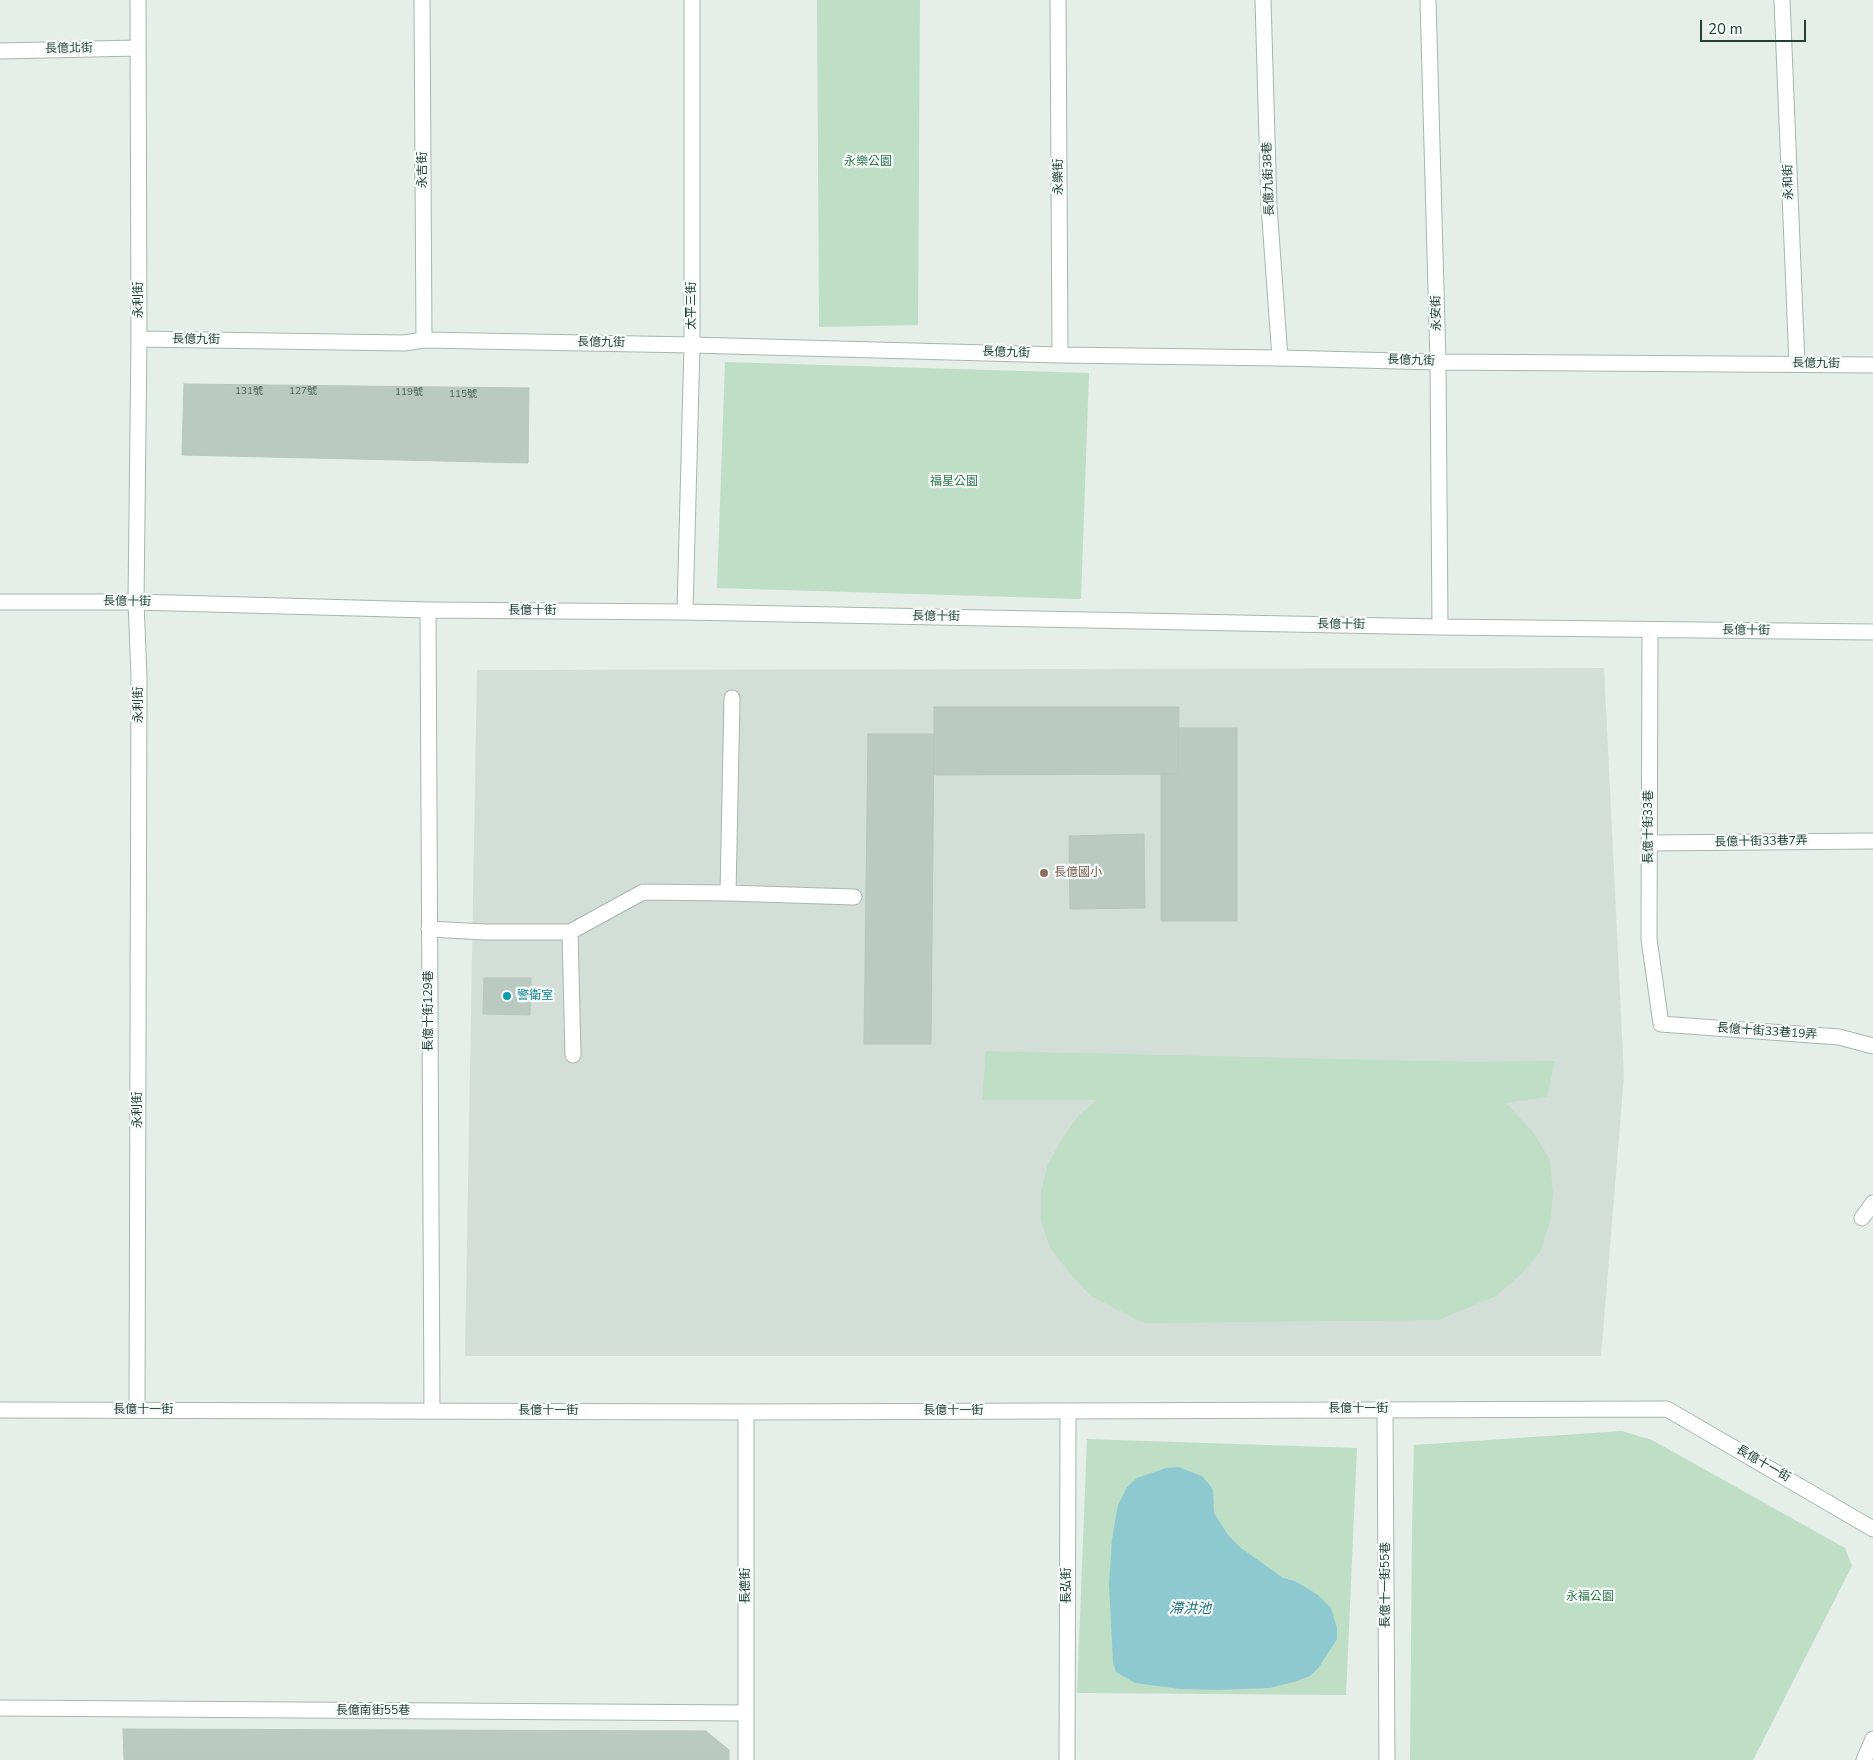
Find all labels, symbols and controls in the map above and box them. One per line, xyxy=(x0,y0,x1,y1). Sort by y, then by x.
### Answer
scale bar xyxy=(1703,10,1809,42)
text: 20 m xyxy=(1708,19,1743,39)
street label: 長億北街 xyxy=(45,41,93,57)
street label: 長億九街38巷 xyxy=(1261,142,1277,216)
street label: 永吉街 xyxy=(416,152,430,188)
park label: 永樂公園 xyxy=(844,155,892,169)
street label: 永樂街 xyxy=(1052,159,1066,195)
street label: 永和街 xyxy=(1781,164,1797,200)
street label: 永利街 xyxy=(132,282,146,318)
street label: 太平三街 xyxy=(685,282,699,330)
street label: 永安街 xyxy=(1429,295,1445,331)
street label: 長億九街 xyxy=(172,332,220,348)
street label: 長億九街 xyxy=(577,335,625,351)
street label: 長億九街 xyxy=(982,345,1030,361)
street label: 長億九街 xyxy=(1387,353,1435,369)
street label: 長億九街 xyxy=(1792,356,1840,372)
house number: 131號 xyxy=(235,386,263,398)
house number: 127號 xyxy=(289,386,317,398)
house number: 119號 xyxy=(395,387,423,399)
house number: 115號 xyxy=(449,389,477,401)
park label: 福星公園 xyxy=(930,475,978,489)
street label: 長億十街 xyxy=(103,594,151,610)
street label: 長億十街 xyxy=(508,604,556,618)
street label: 長億十街 xyxy=(912,609,960,625)
street label: 長億十街 xyxy=(1317,617,1365,633)
street label: 長億十街 xyxy=(1722,623,1770,639)
street label: 永利街 xyxy=(132,687,146,723)
street label: 長億十街33巷 xyxy=(1642,790,1656,864)
street label: 長億十街33巷7弄 xyxy=(1714,834,1808,850)
place label: 長億國小 xyxy=(1054,866,1102,880)
marker: 長億國小 xyxy=(1038,867,1050,879)
street label: 長億十街129巷 xyxy=(422,970,436,1052)
place label: 警衛室 xyxy=(517,989,553,1003)
marker: 警衛室 xyxy=(501,990,513,1002)
street label: 長億十街33巷19弄 xyxy=(1716,1021,1818,1043)
street label: 永利街 xyxy=(131,1092,145,1128)
street label: 長億十一街 xyxy=(1328,1402,1388,1416)
street label: 長億十一街 xyxy=(113,1403,173,1417)
street label: 長億十一街 xyxy=(518,1404,578,1418)
street label: 長億十一街 xyxy=(923,1404,983,1418)
street label: 長億十一街 xyxy=(1733,1443,1793,1485)
street label: 長億十一街55巷 xyxy=(1379,1542,1393,1628)
street label: 長德街 xyxy=(739,1568,753,1604)
street label: 長弘街 xyxy=(1060,1568,1074,1604)
park label: 永福公園 xyxy=(1566,1590,1614,1604)
water label: 滯洪池 xyxy=(1169,1602,1211,1618)
street label: 長億南街55巷 xyxy=(336,1704,410,1718)

